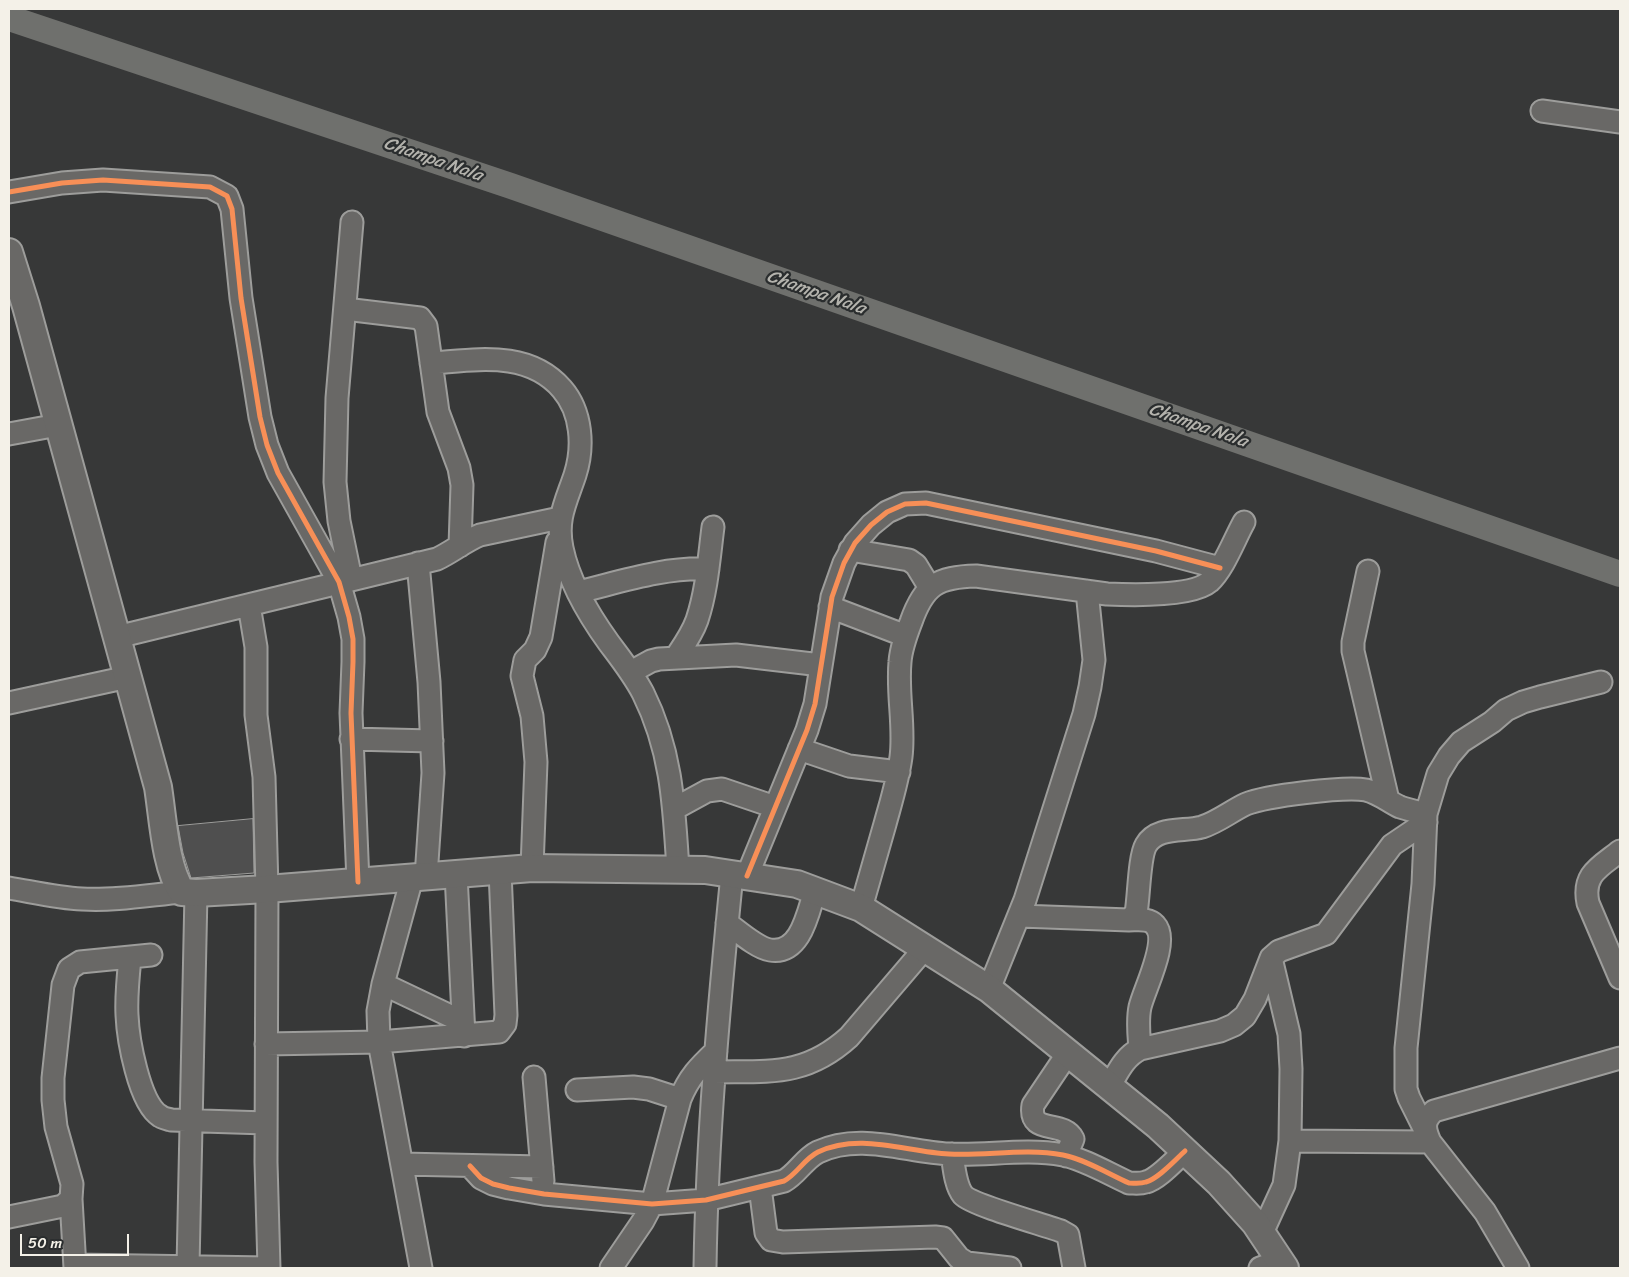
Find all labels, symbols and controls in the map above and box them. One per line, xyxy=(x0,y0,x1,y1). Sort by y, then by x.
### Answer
water label: Champa Nala xyxy=(381,133,485,187)
water label: Champa Nala xyxy=(764,266,868,320)
water label: Champa Nala xyxy=(1146,399,1250,453)
scale bar xyxy=(22,1224,131,1256)
text: 50 m xyxy=(28,1230,62,1256)

